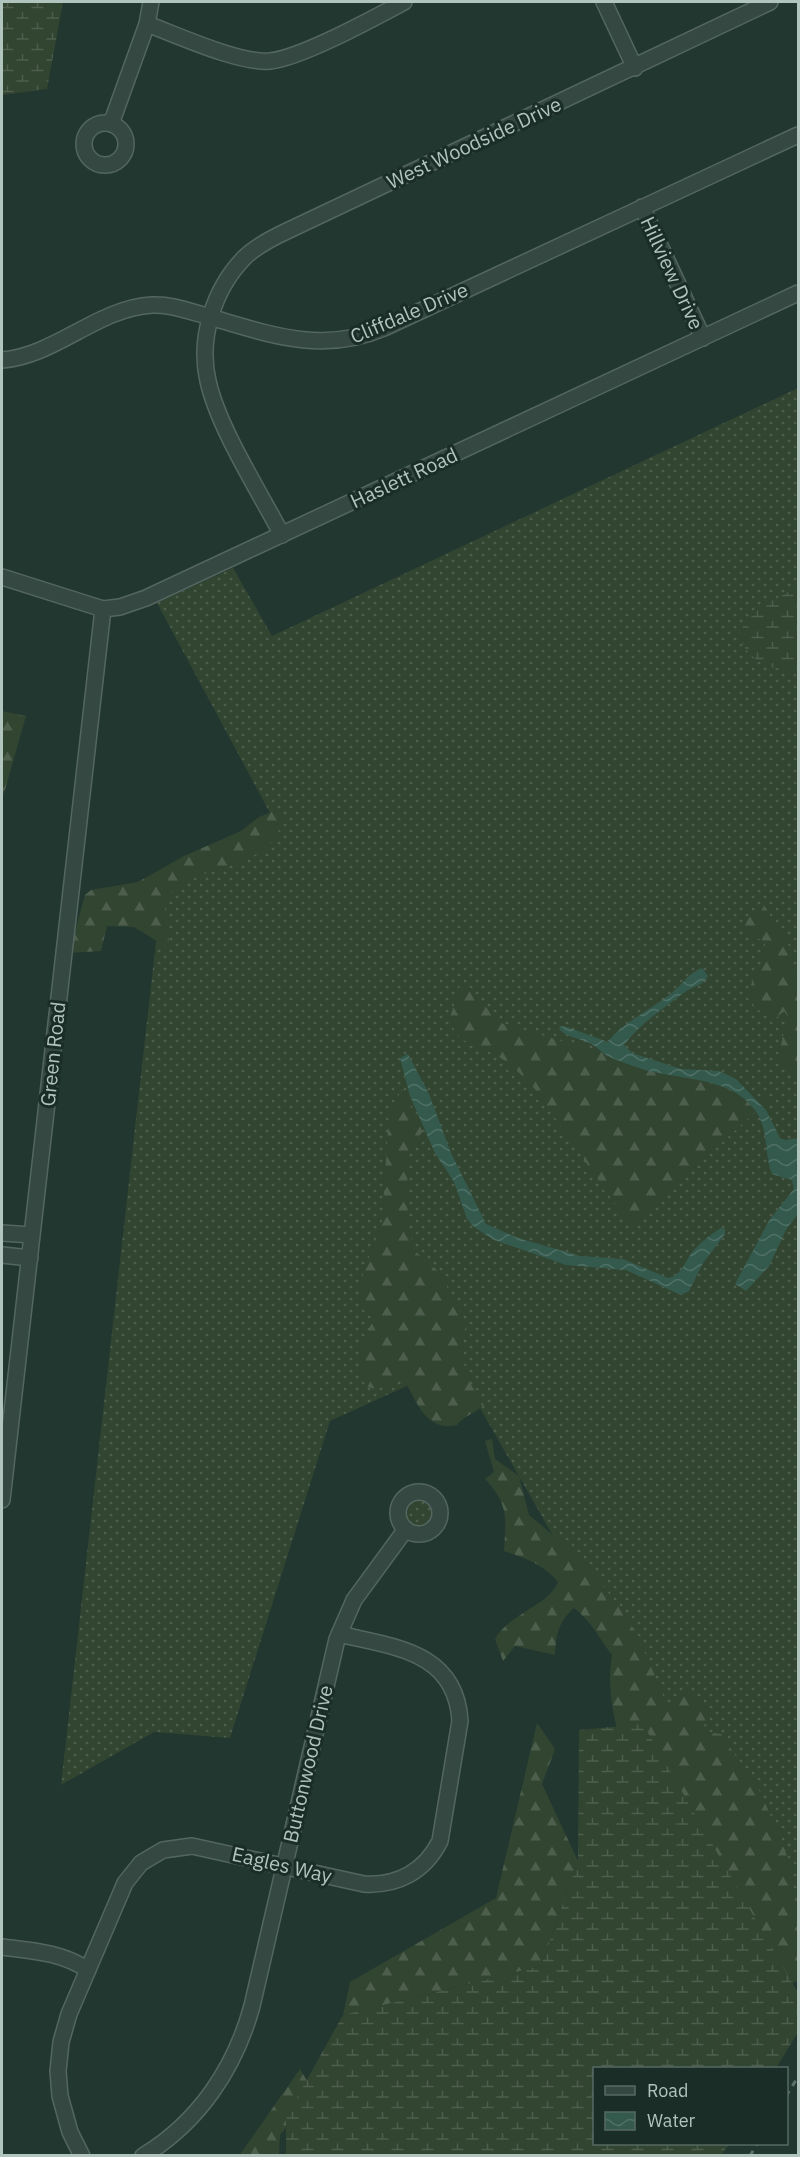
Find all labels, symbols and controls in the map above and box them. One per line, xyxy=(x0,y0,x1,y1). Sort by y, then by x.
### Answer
street label: West Woodside Drive xyxy=(382,90,566,195)
street label: Hillview Drive xyxy=(634,212,710,334)
street label: Cliffdale Drive xyxy=(346,276,472,350)
street label: Haslett Road xyxy=(346,441,462,514)
street label: Green Road xyxy=(34,1000,71,1108)
street label: Buttonwood Drive xyxy=(276,1682,339,1845)
street label: Eagles Way xyxy=(229,1840,335,1889)
legend xyxy=(593,2067,788,2145)
text: Road xyxy=(647,2079,688,2102)
text: Water xyxy=(647,2109,696,2132)

